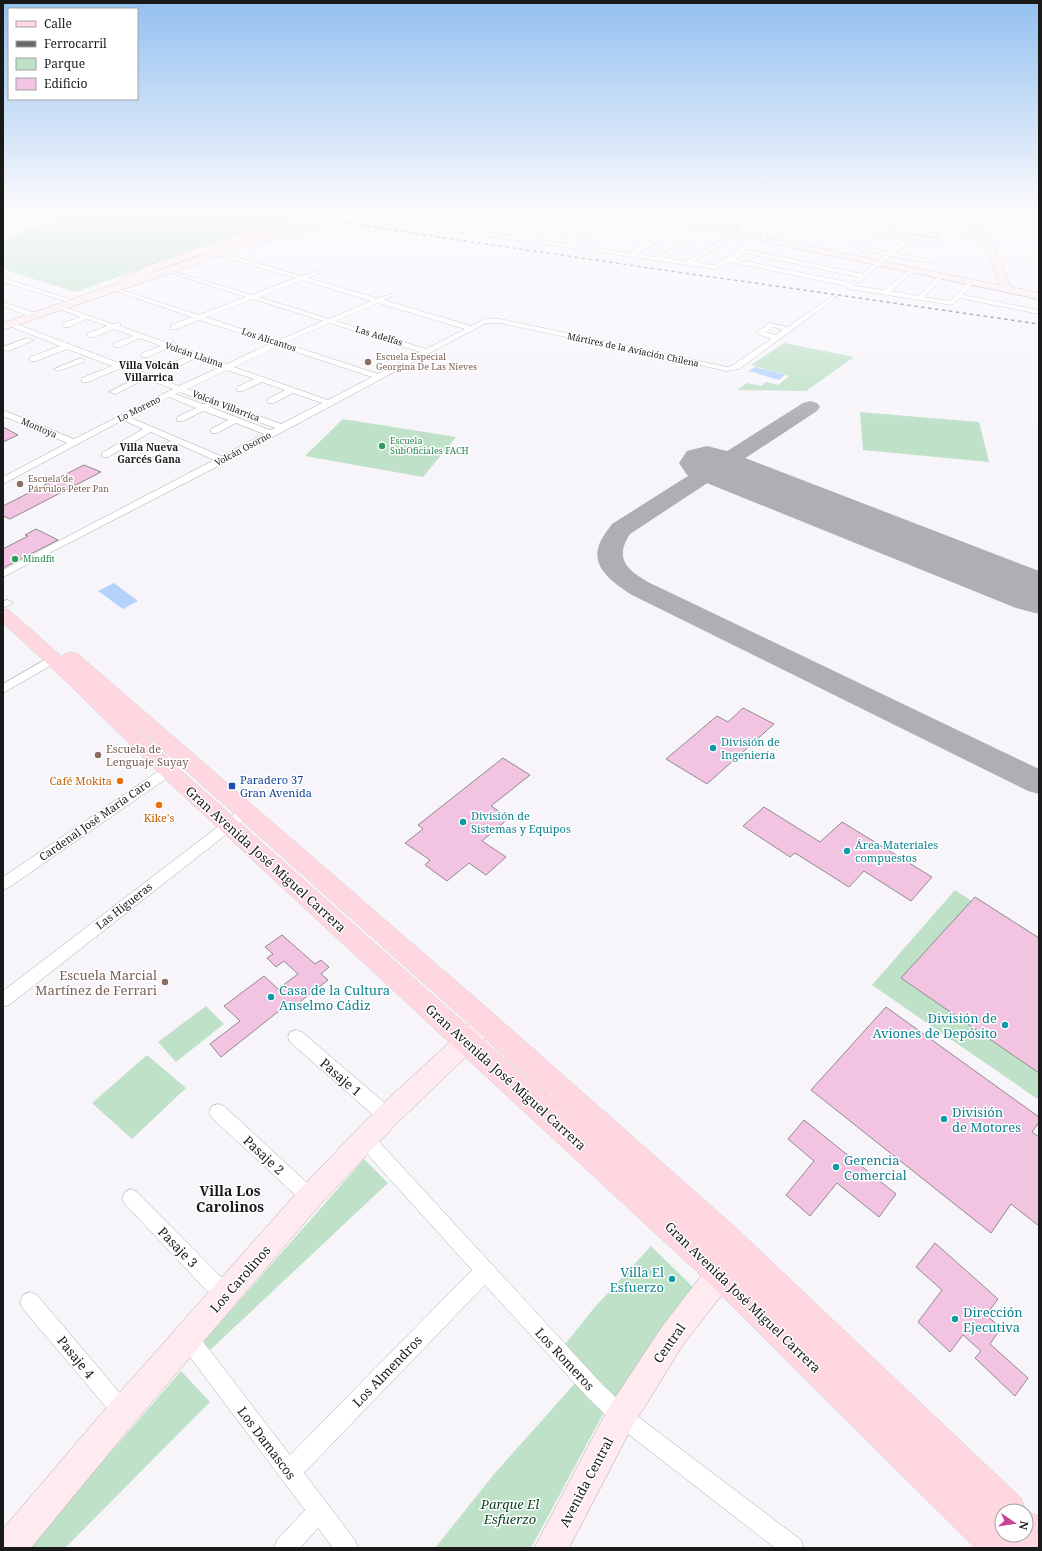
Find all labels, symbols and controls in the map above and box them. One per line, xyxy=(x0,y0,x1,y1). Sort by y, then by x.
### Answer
legend xyxy=(8,8,138,100)
text: Calle xyxy=(44,15,72,32)
text: Ferrocarril xyxy=(44,35,107,52)
text: Parque xyxy=(44,55,85,72)
text: Edificio xyxy=(44,75,87,92)
street label: Las Adelfas xyxy=(354,322,404,349)
street label: Los Alicantos xyxy=(240,325,298,355)
street label: Mártires de la Aviación Chilena xyxy=(566,329,700,370)
street label: Volcán Llaima xyxy=(163,338,225,371)
place label: Escuela Especial Georgina De Las Nieves xyxy=(376,350,477,373)
marker: Escuela Especial Georgina De Las Nieves xyxy=(363,357,373,367)
district label: Villa Volcán Villarrica xyxy=(119,358,179,384)
street label: Volcán Villarrica xyxy=(190,387,262,424)
street label: Lo Moreno xyxy=(115,392,163,425)
street label: Montoya xyxy=(19,414,59,441)
street label: Volcán Osorno xyxy=(212,428,273,469)
place label: Escuela SubOficiales FACH xyxy=(390,434,469,457)
district label: Villa Nueva Garcés Gana xyxy=(117,440,181,466)
marker: Escuela SubOficiales FACH xyxy=(377,441,387,451)
place label: Escuela de Párvulos Peter Pan xyxy=(28,472,109,495)
marker: Escuela de Párvulos Peter Pan xyxy=(15,479,25,489)
place label: Mindfit xyxy=(23,552,55,565)
marker: Mindfit xyxy=(10,554,20,564)
place label: División de Ingeniería xyxy=(721,734,780,762)
place label: Escuela de Lenguaje Suyay xyxy=(106,741,189,769)
marker: División de Ingeniería xyxy=(708,743,718,753)
marker: Escuela de Lenguaje Suyay xyxy=(93,750,103,760)
place label: Paradero 37 Gran Avenida xyxy=(240,772,312,800)
place label: Café Mokita xyxy=(50,773,112,788)
street label: Cardenal José María Caro xyxy=(36,775,154,864)
marker: Café Mokita xyxy=(115,776,125,786)
marker: Paradero 37 Gran Avenida xyxy=(227,781,237,791)
street label: Gran Avenida José Miguel Carrera xyxy=(182,782,350,936)
marker: Kike's xyxy=(154,800,164,810)
place label: División de Sistemas y Equipos xyxy=(471,808,571,836)
place label: Kike's xyxy=(144,810,174,825)
marker: División de Sistemas y Equipos xyxy=(458,817,468,827)
place label: Área Materiales compuestos xyxy=(855,837,938,865)
marker: Área Materiales compuestos xyxy=(842,846,852,856)
street label: Las Higueras xyxy=(92,879,155,932)
place label: Escuela Marcial Martínez de Ferrari xyxy=(35,966,157,999)
marker: Escuela Marcial Martínez de Ferrari xyxy=(160,977,170,987)
place label: Casa de la Cultura Anselmo Cádiz xyxy=(279,981,390,1014)
marker: Casa de la Cultura Anselmo Cádiz xyxy=(266,992,276,1002)
street label: Gran Avenida José Miguel Carrera xyxy=(422,1000,590,1154)
place label: División de Aviones de Depósito xyxy=(873,1009,997,1042)
marker: División de Aviones de Depósito xyxy=(1000,1020,1010,1030)
street label: Pasaje 1 xyxy=(316,1054,366,1100)
place label: División de Motores xyxy=(952,1103,1021,1136)
marker: División de Motores xyxy=(939,1114,949,1124)
street label: Pasaje 2 xyxy=(240,1131,288,1179)
place label: Gerencia Comercial xyxy=(844,1151,907,1184)
marker: Gerencia Comercial xyxy=(831,1162,841,1172)
district label: Villa Los Carolinos xyxy=(196,1181,264,1216)
street label: Gran Avenida José Miguel Carrera xyxy=(661,1217,825,1377)
street label: Pasaje 3 xyxy=(154,1223,202,1271)
street label: Los Carolinos xyxy=(206,1241,274,1316)
place label: Villa El Esfuerzo xyxy=(610,1263,664,1296)
marker: Villa El Esfuerzo xyxy=(667,1274,677,1284)
place label: Dirección Ejecutiva xyxy=(963,1303,1023,1336)
marker: Dirección Ejecutiva xyxy=(950,1314,960,1324)
street label: Central xyxy=(649,1319,689,1367)
street label: Los Romeros xyxy=(531,1324,599,1394)
street label: Los Almendros xyxy=(348,1331,426,1411)
street label: Pasaje 4 xyxy=(53,1332,99,1383)
street label: Los Damascos xyxy=(234,1403,300,1483)
street label: Avenida Central xyxy=(555,1434,617,1530)
park label: Parque El Esfuerzo xyxy=(480,1495,539,1528)
north arrow xyxy=(994,1503,1034,1543)
text: N xyxy=(1016,1519,1033,1532)

